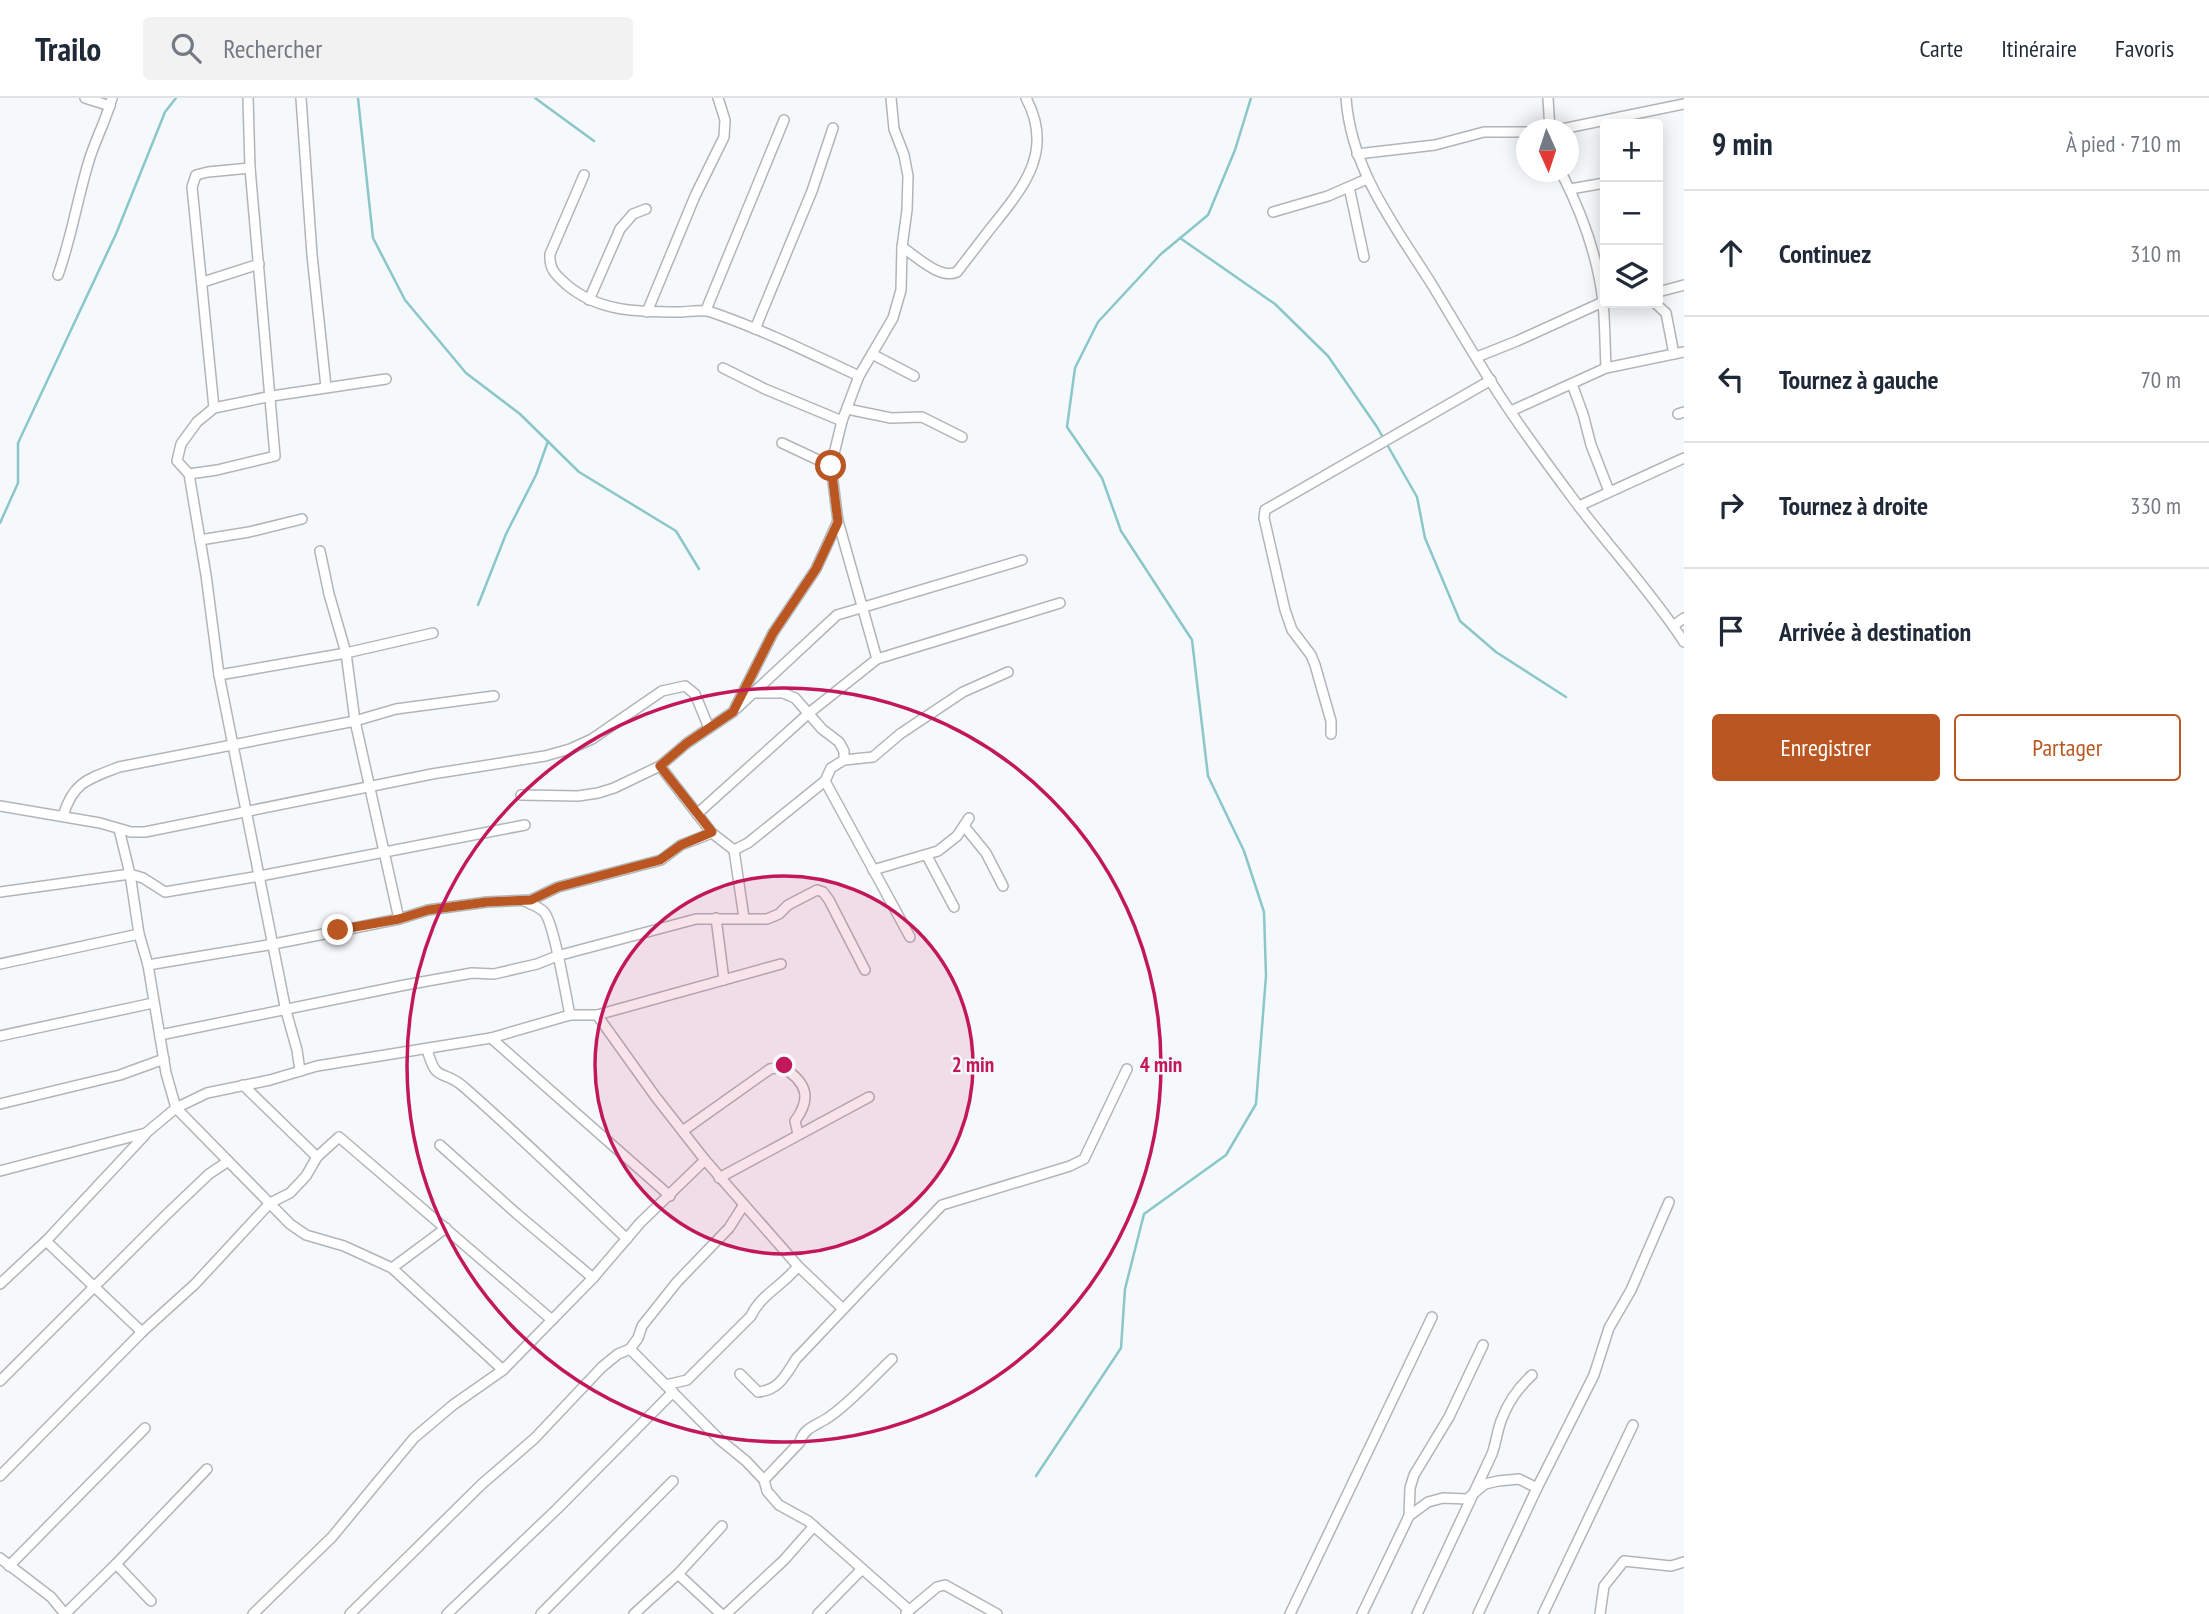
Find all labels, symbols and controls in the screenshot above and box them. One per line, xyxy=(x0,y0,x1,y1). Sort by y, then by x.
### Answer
search box xyxy=(143,17,633,80)
text: Trailo xyxy=(35,27,101,70)
icon: search xyxy=(167,29,205,67)
text: Rechercher xyxy=(223,32,322,65)
text: Carte xyxy=(1919,33,1963,64)
text: Itinéraire xyxy=(2001,33,2077,64)
text: Favoris xyxy=(2115,33,2174,64)
north arrow xyxy=(1516,119,1579,182)
map controls xyxy=(1600,119,1663,308)
button: + xyxy=(1600,119,1663,182)
text: 9 min xyxy=(1712,124,1773,163)
text: À pied · 710 m xyxy=(2066,129,2181,158)
button: − xyxy=(1600,182,1663,245)
icon: ahead xyxy=(1712,234,1750,272)
text: Continuez xyxy=(1779,237,1871,270)
text: 310 m xyxy=(2130,239,2181,268)
button: layers xyxy=(1600,245,1663,308)
icon: left xyxy=(1712,360,1750,398)
text: Tournez à gauche xyxy=(1779,363,1939,396)
text: 70 m xyxy=(2140,365,2181,394)
route start xyxy=(815,450,846,481)
icon: right xyxy=(1712,486,1750,524)
text: Tournez à droite xyxy=(1779,489,1928,522)
text: 330 m xyxy=(2130,491,2181,520)
icon: arrive xyxy=(1712,612,1750,650)
text: Arrivée à destination xyxy=(1779,615,1971,648)
button: Enregistrer xyxy=(1712,714,1940,781)
button: Partager xyxy=(1954,714,2181,781)
route end xyxy=(322,914,353,945)
text: 2 min xyxy=(952,1051,994,1078)
text: 4 min xyxy=(1140,1051,1182,1078)
centre of rings xyxy=(772,1053,796,1077)

